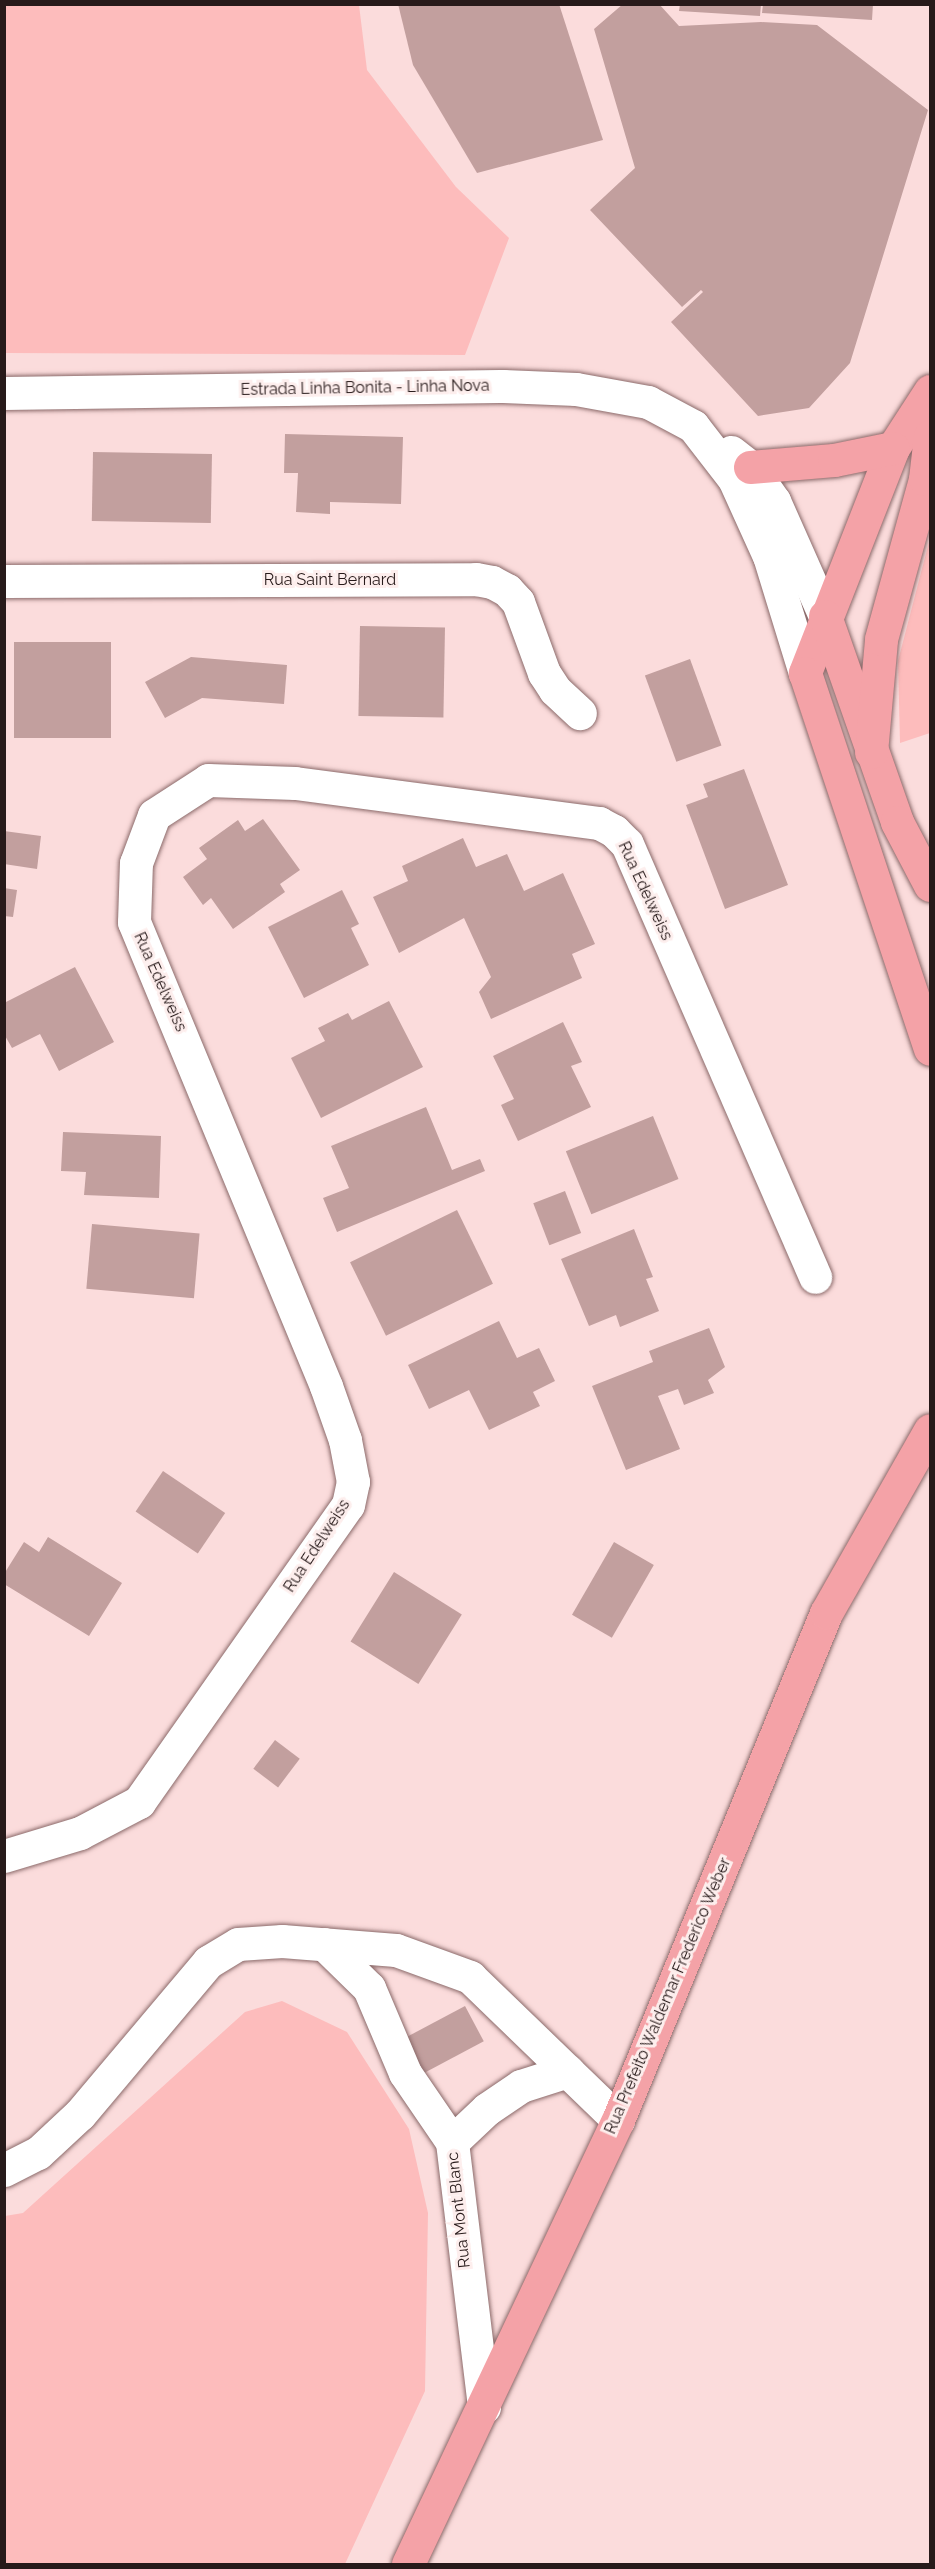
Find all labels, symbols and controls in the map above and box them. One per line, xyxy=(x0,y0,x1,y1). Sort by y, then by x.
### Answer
street label: Estrada Linha Bonita - Linha Nova xyxy=(240,376,490,400)
street label: Rua Saint Bernard xyxy=(264,570,396,590)
street label: Rua Edelweiss xyxy=(614,839,676,943)
street label: Rua Edelweiss xyxy=(130,929,190,1035)
street label: Rua Edelweiss xyxy=(280,1496,354,1596)
street label: Rua Prefeito Waldemar Frederico Weber xyxy=(601,1854,735,2138)
street label: Rua Mont Blanc xyxy=(443,2151,475,2269)

